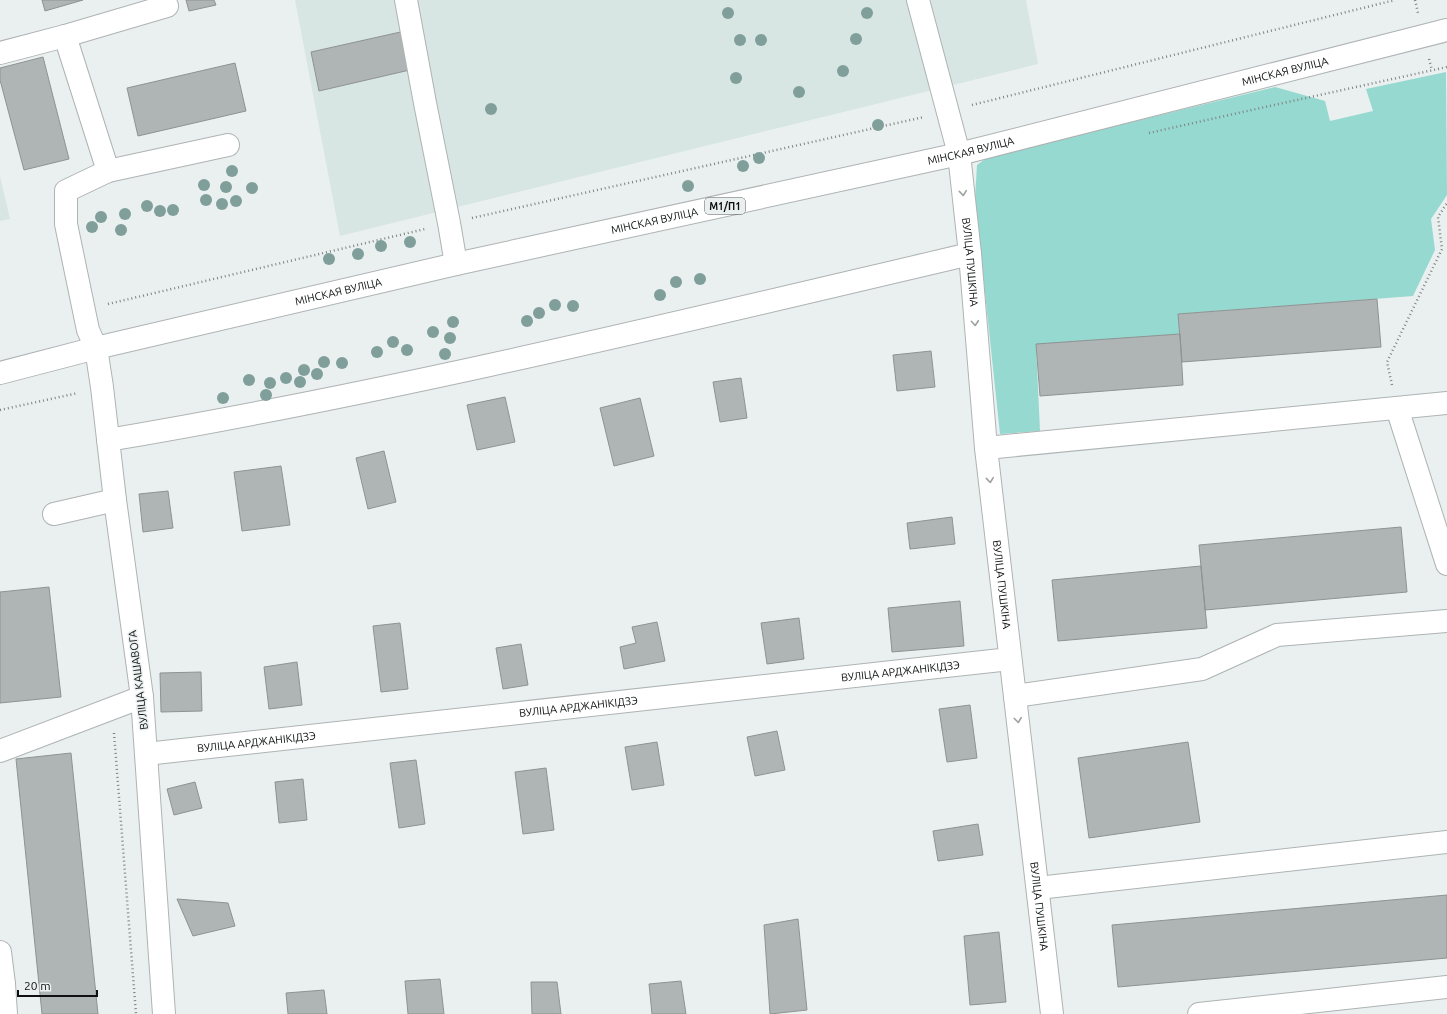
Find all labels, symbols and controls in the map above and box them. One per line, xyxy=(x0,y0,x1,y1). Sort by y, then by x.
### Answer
street label: МІНСКАЯ ВУЛІЦА xyxy=(1240,54,1330,88)
street label: МІНСКАЯ ВУЛІЦА xyxy=(926,134,1016,167)
one-way arrow xyxy=(958,190,967,196)
road number: М1/П1 xyxy=(705,198,745,214)
street label: МІНСКАЯ ВУЛІЦА xyxy=(610,205,700,236)
street label: ВУЛІЦА ПУШКІНА xyxy=(960,217,980,308)
street label: МІНСКАЯ ВУЛІЦА xyxy=(294,275,384,307)
one-way arrow xyxy=(971,320,980,326)
one-way arrow xyxy=(985,477,994,483)
street label: ВУЛІЦА ПУШКІНА xyxy=(991,539,1013,630)
street label: ВУЛІЦА КАШАВОГА xyxy=(126,629,150,730)
street label: ВУЛІЦА АРДЖАНІКІДЗЭ xyxy=(840,659,961,684)
street label: ВУЛІЦА АРДЖАНІКІДЗЭ xyxy=(518,694,639,719)
one-way arrow xyxy=(1013,717,1022,723)
street label: ВУЛІЦА АРДЖАНІКІДЗЭ xyxy=(196,729,317,754)
street label: ВУЛІЦА ПУШКІНА xyxy=(1028,861,1051,952)
scale bar xyxy=(18,972,97,998)
text: 20 m xyxy=(24,979,51,992)

